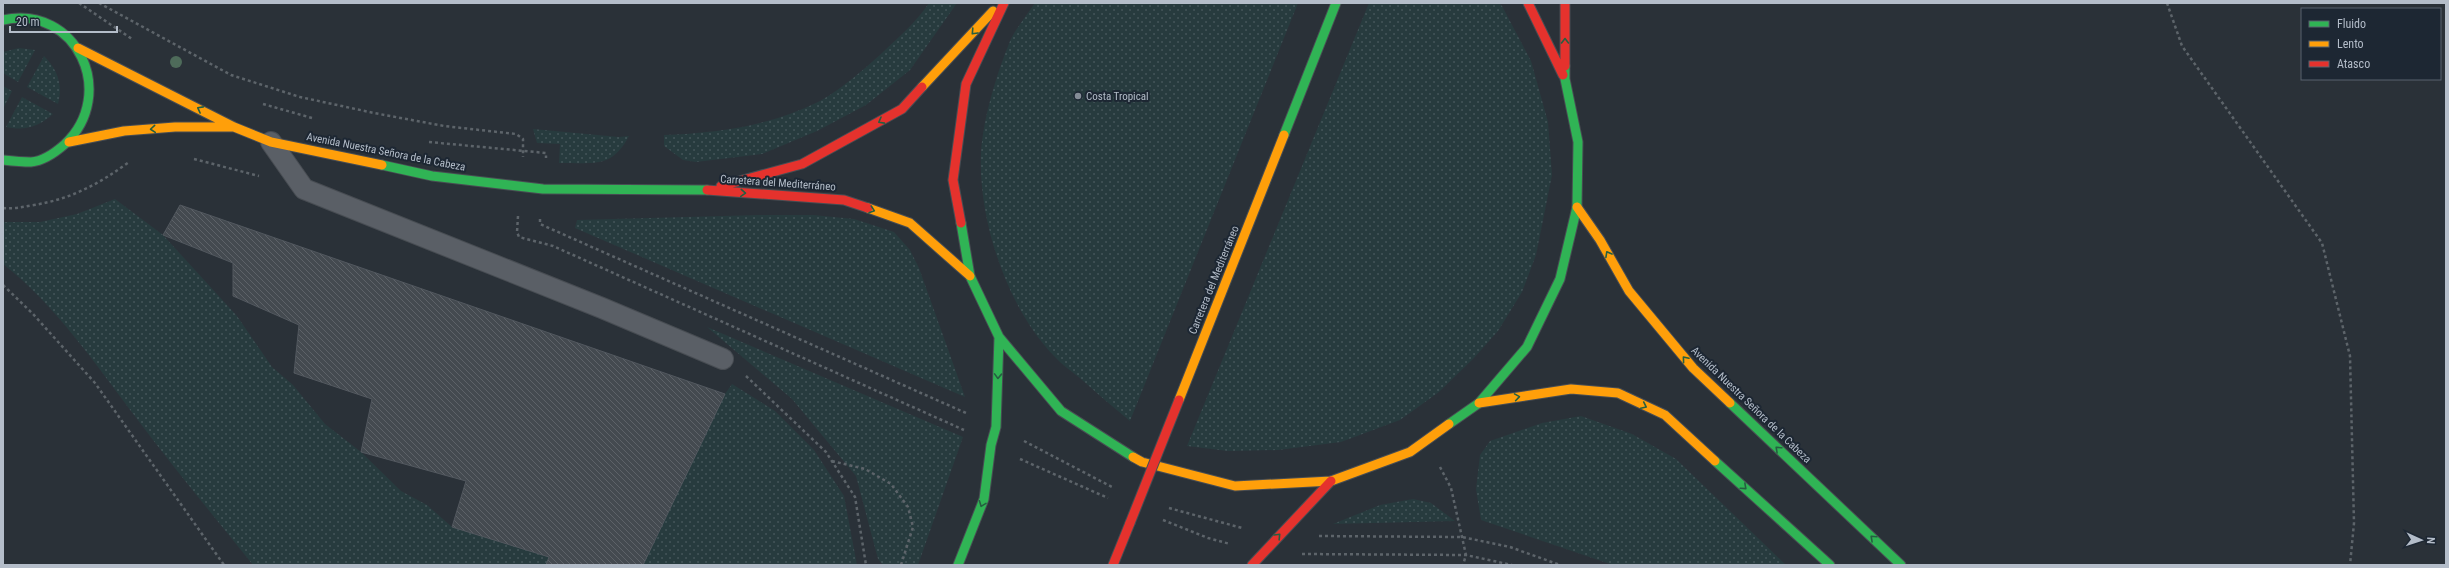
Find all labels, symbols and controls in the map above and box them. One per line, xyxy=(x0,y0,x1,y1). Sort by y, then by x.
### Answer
scale bar xyxy=(10,8,117,34)
legend xyxy=(2301,8,2441,80)
text: 20 m xyxy=(16,15,40,29)
text: Fluido xyxy=(2337,17,2366,31)
one-way arrow xyxy=(972,27,979,34)
text: Lento xyxy=(2337,37,2364,51)
one-way arrow xyxy=(1561,38,1569,44)
text: Atasco xyxy=(2337,57,2370,71)
place label: Costa Tropical xyxy=(1086,90,1149,103)
marker: Costa Tropical xyxy=(1073,91,1083,101)
one-way arrow xyxy=(197,106,204,113)
one-way arrow xyxy=(878,116,885,123)
one-way arrow xyxy=(150,124,156,133)
street label: Avenida Nuestra Señora de la Cabeza xyxy=(305,130,467,174)
street label: Carretera del Mediterráneo xyxy=(720,172,837,194)
one-way arrow xyxy=(740,189,746,198)
one-way arrow xyxy=(868,205,875,213)
street label: Carretera del Mediterráneo xyxy=(1186,223,1242,336)
one-way arrow xyxy=(1606,251,1613,258)
street label: Avenida Nuestra Señora de la Cabeza xyxy=(1688,344,1814,466)
one-way arrow xyxy=(1682,356,1689,363)
one-way arrow xyxy=(994,373,1002,379)
one-way arrow xyxy=(1514,393,1521,402)
one-way arrow xyxy=(1640,401,1647,409)
one-way arrow xyxy=(1775,446,1783,454)
one-way arrow xyxy=(1739,482,1747,490)
one-way arrow xyxy=(978,501,986,508)
north arrow xyxy=(2401,520,2441,560)
one-way arrow xyxy=(1273,533,1281,541)
one-way arrow xyxy=(1870,535,1878,543)
text: N xyxy=(2424,537,2437,544)

